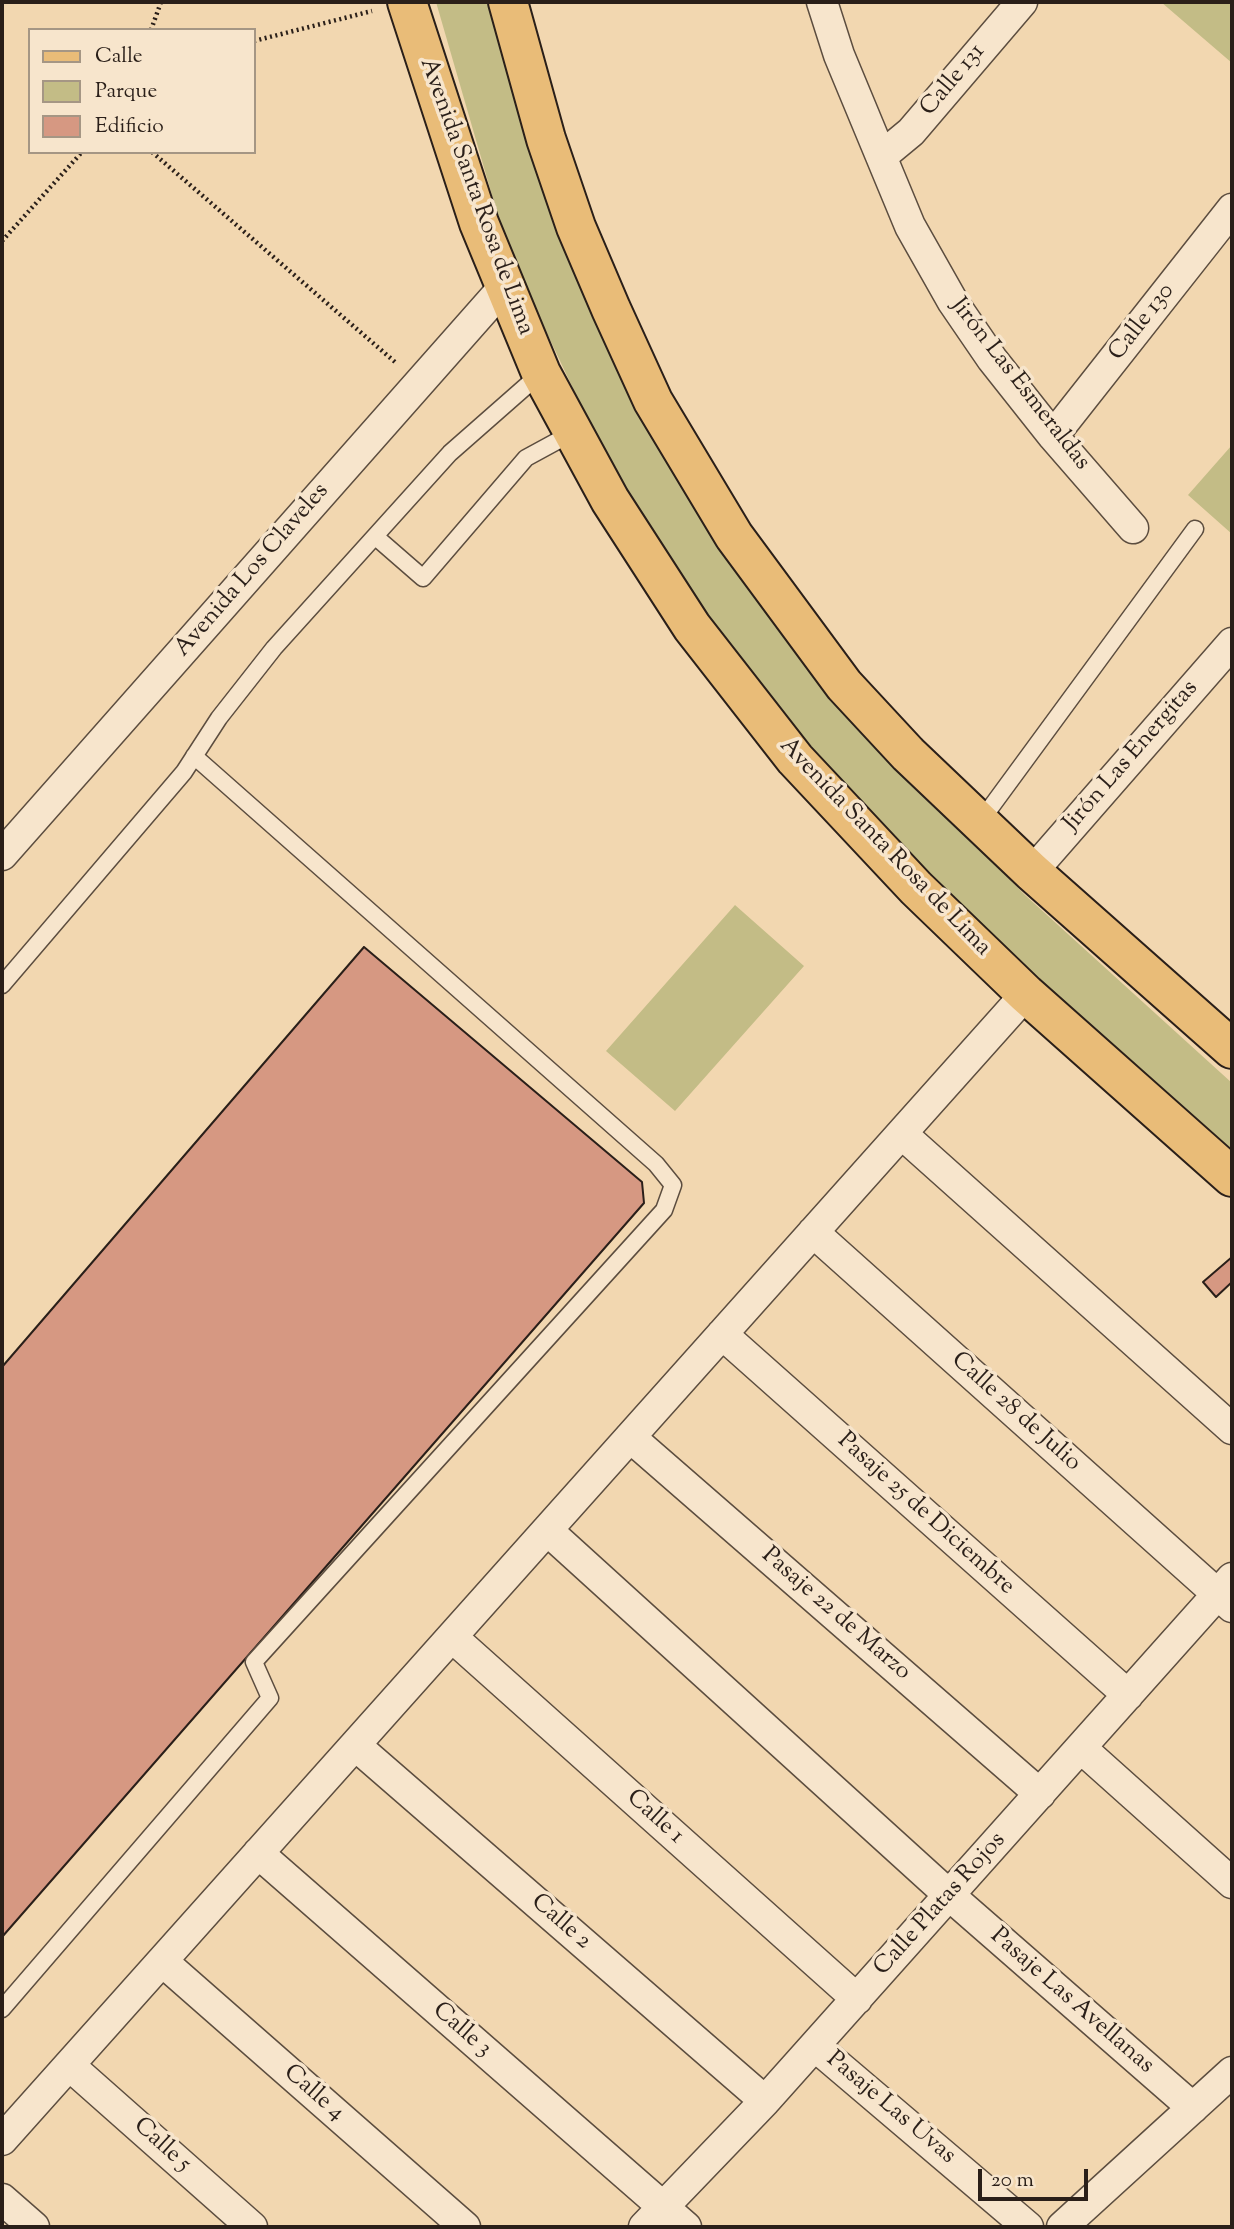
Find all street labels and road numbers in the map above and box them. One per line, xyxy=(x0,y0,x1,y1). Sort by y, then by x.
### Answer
street label: Calle 131 xyxy=(915,39,993,123)
street label: Avenida Santa Rosa de Lima xyxy=(411,55,539,339)
street label: Calle 130 xyxy=(1104,279,1182,367)
street label: Jirón Las Esmeraldas xyxy=(943,293,1095,477)
street label: Avenida Los Claveles xyxy=(170,478,336,664)
street label: Jirón Las Energitas xyxy=(1059,676,1205,838)
street label: Avenida Santa Rosa de Lima xyxy=(772,733,996,963)
street label: Calle 28 de Julio xyxy=(944,1347,1086,1479)
street label: Pasaje 25 de Diciembre xyxy=(830,1428,1020,1602)
street label: Pasaje 22 de Marzo xyxy=(754,1542,916,1688)
street label: Calle 1 xyxy=(619,1785,689,1851)
street label: Calle Platas Rojos xyxy=(869,1827,1013,1983)
street label: Calle 2 xyxy=(524,1889,596,1957)
street label: Pasaje Las Avellanas xyxy=(983,1923,1159,2081)
street label: Calle 3 xyxy=(425,1997,497,2065)
street label: Pasaje Las Uvas xyxy=(819,2046,961,2172)
street label: Calle 4 xyxy=(277,2060,349,2128)
street label: Calle 5 xyxy=(126,2113,196,2179)

